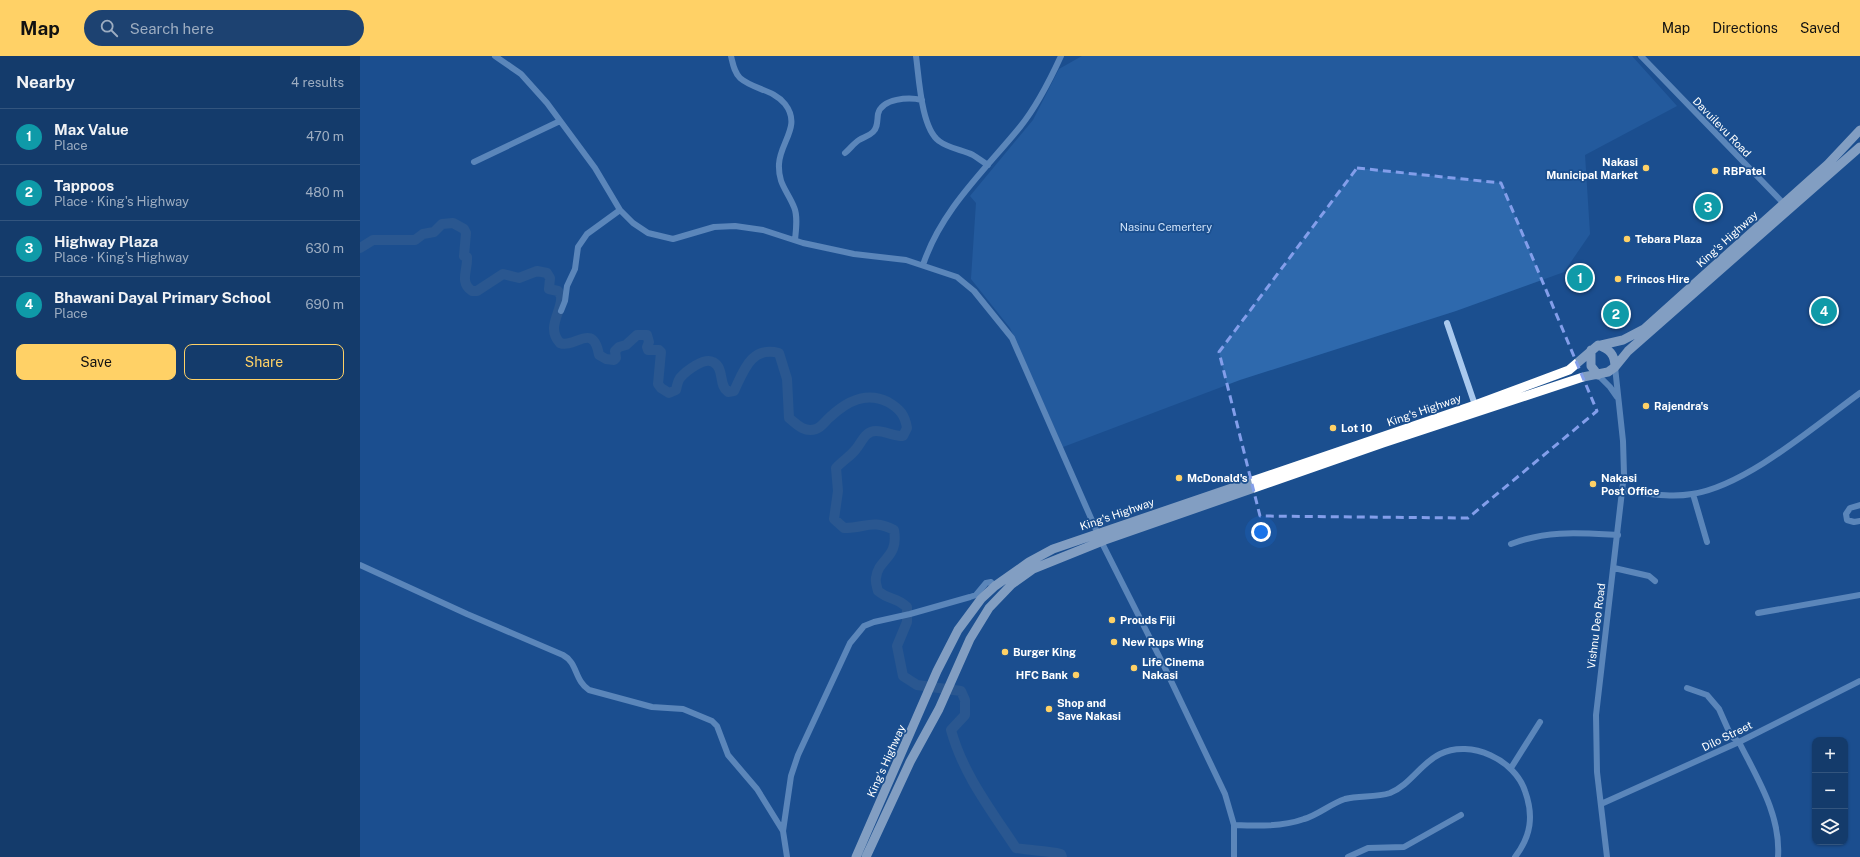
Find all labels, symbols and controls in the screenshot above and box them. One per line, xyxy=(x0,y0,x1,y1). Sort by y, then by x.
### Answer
search box xyxy=(84,10,364,46)
text: Map xyxy=(20,17,60,39)
icon: search xyxy=(98,17,120,39)
text: Search here xyxy=(130,20,214,37)
text: Map xyxy=(1662,20,1690,36)
text: Directions xyxy=(1712,20,1778,36)
text: Saved xyxy=(1800,20,1840,36)
text: Nearby xyxy=(16,72,75,92)
text: 4 results xyxy=(291,75,344,90)
street label: Davuilevu Road xyxy=(1691,95,1753,159)
text: Max Value xyxy=(54,121,129,138)
text: 1 xyxy=(26,129,32,144)
text: 470 m xyxy=(306,129,344,144)
text: Place xyxy=(54,138,88,153)
place label: Nakasi Municipal Market xyxy=(1546,156,1638,181)
marker: Nakasi Municipal Market xyxy=(1641,163,1651,173)
place label: RBPatel xyxy=(1723,165,1766,177)
marker: RBPatel xyxy=(1710,166,1720,176)
text: Tappoos xyxy=(54,177,114,194)
text: 2 xyxy=(25,185,33,200)
text: 480 m xyxy=(305,185,344,200)
pin: 3 xyxy=(1695,192,1721,222)
text: Place · King's Highway xyxy=(54,194,189,209)
street label: King's Highway xyxy=(1694,208,1760,270)
park label: Nasinu Cemertery xyxy=(1120,221,1212,233)
text: Highway Plaza xyxy=(54,233,158,250)
place label: Tebara Plaza xyxy=(1635,233,1702,245)
marker: Tebara Plaza xyxy=(1622,234,1632,244)
text: 3 xyxy=(25,241,33,256)
text: 630 m xyxy=(306,241,344,256)
text: Place · King's Highway xyxy=(54,250,189,265)
pin: 1 xyxy=(1567,263,1593,293)
place label: Frincos Hire xyxy=(1626,273,1690,285)
marker: Frincos Hire xyxy=(1613,274,1623,284)
text: Bhawani Dayal Primary School xyxy=(54,289,271,306)
pin: 4 xyxy=(1811,296,1837,326)
text: 4 xyxy=(25,297,33,312)
text: 690 m xyxy=(306,297,344,312)
pin: 2 xyxy=(1603,299,1629,329)
text: Place xyxy=(54,306,88,321)
button: Save xyxy=(16,344,176,380)
button: Share xyxy=(184,344,344,380)
street label: King's Highway xyxy=(1385,392,1463,428)
place label: Rajendra's xyxy=(1654,400,1709,412)
marker: Rajendra's xyxy=(1641,401,1651,411)
place label: Lot 10 xyxy=(1341,422,1372,434)
marker: Lot 10 xyxy=(1328,423,1338,433)
place label: McDonald's xyxy=(1187,472,1248,484)
place label: Nakasi Post Office xyxy=(1601,472,1659,497)
marker: McDonald's xyxy=(1174,473,1184,483)
marker: Nakasi Post Office xyxy=(1588,479,1598,489)
street label: King's Highway xyxy=(1078,496,1156,532)
your location xyxy=(1251,522,1271,542)
street label: Vishnu Deo Road xyxy=(1585,583,1607,669)
place label: Prouds Fiji xyxy=(1120,614,1175,626)
marker: Prouds Fiji xyxy=(1107,615,1117,625)
place label: New Rups Wing xyxy=(1122,636,1204,648)
marker: New Rups Wing xyxy=(1109,637,1119,647)
place label: Burger King xyxy=(1013,646,1076,658)
marker: Burger King xyxy=(1000,647,1010,657)
place label: Life Cinema Nakasi xyxy=(1142,656,1204,681)
marker: Life Cinema Nakasi xyxy=(1129,663,1139,673)
place label: HFC Bank xyxy=(1016,669,1069,681)
marker: HFC Bank xyxy=(1071,670,1081,680)
place label: Shop and Save Nakasi xyxy=(1057,697,1121,722)
marker: Shop and Save Nakasi xyxy=(1044,704,1054,714)
street label: Dilo Street xyxy=(1700,719,1754,753)
street label: King's Highway xyxy=(865,723,907,799)
map controls xyxy=(1812,737,1848,845)
button: + xyxy=(1812,737,1848,773)
button: − xyxy=(1812,773,1848,809)
button: layers xyxy=(1812,809,1848,845)

